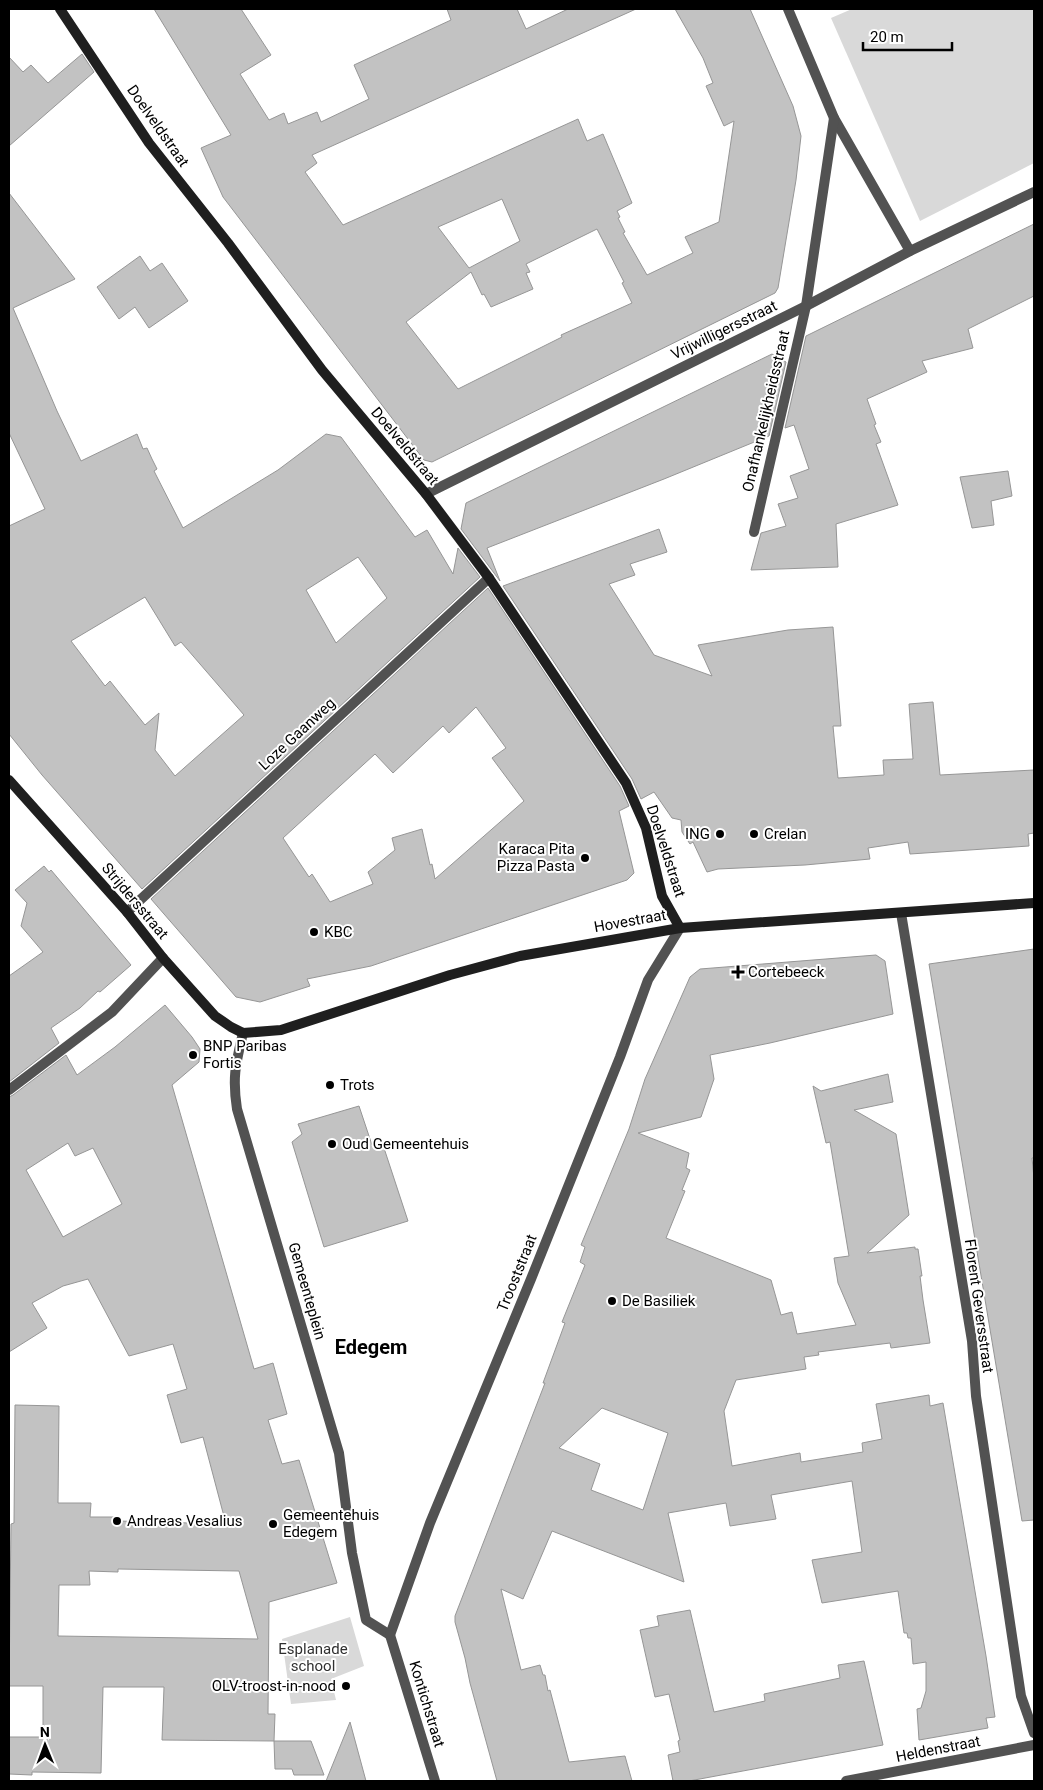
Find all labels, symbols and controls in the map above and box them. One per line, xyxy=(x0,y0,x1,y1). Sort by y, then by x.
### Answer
scale bar xyxy=(863,20,952,52)
text: 20 m xyxy=(870,28,904,46)
street label: Doelveldstraat xyxy=(123,82,193,171)
street label: Vrijwilligersstraat xyxy=(668,297,780,363)
street label: Onafhankelijkheidsstraat xyxy=(739,328,793,494)
street label: Doelveldstraat xyxy=(367,403,443,489)
street label: Loze Gaanweg xyxy=(255,694,339,774)
street label: Doelveldstraat xyxy=(643,803,689,899)
place label: ING xyxy=(685,825,710,843)
place label: Crelan xyxy=(764,825,807,843)
marker: ING xyxy=(714,828,726,840)
marker: Crelan xyxy=(748,828,760,840)
place label: Karaca Pita Pizza Pasta xyxy=(497,840,575,875)
marker: Karaca Pita Pizza Pasta xyxy=(579,852,591,864)
street label: Strijdersstraat xyxy=(98,859,172,943)
street label: Hovestraat xyxy=(593,906,668,936)
place label: KBC xyxy=(324,923,353,941)
marker: KBC xyxy=(308,926,320,938)
place label: Cortebeeck xyxy=(748,963,825,981)
marker: Cortebeeck xyxy=(732,966,744,978)
place label: BNP Paribas Fortis xyxy=(203,1037,287,1072)
marker: BNP Paribas Fortis xyxy=(187,1049,199,1061)
place label: Trots xyxy=(340,1076,375,1094)
marker: Trots xyxy=(324,1079,336,1091)
place label: Oud Gemeentehuis xyxy=(342,1135,469,1153)
marker: Oud Gemeentehuis xyxy=(326,1138,338,1150)
street label: Trooststraat xyxy=(493,1232,541,1314)
street label: Florent Geversstraat xyxy=(961,1238,997,1374)
street label: Gemeenteplein xyxy=(285,1240,329,1342)
place label: De Basiliek xyxy=(622,1292,696,1310)
marker: De Basiliek xyxy=(606,1295,618,1307)
district label: Edegem xyxy=(335,1335,407,1359)
place label: Gemeentehuis Edegem xyxy=(283,1506,379,1541)
place label: Andreas Vesalius xyxy=(127,1512,242,1530)
marker: Andreas Vesalius xyxy=(111,1515,123,1527)
marker: Gemeentehuis Edegem xyxy=(267,1518,279,1530)
park label: Esplanade school xyxy=(278,1640,348,1675)
street label: Kontichstraat xyxy=(405,1659,449,1749)
place label: OLV-troost-in-nood xyxy=(212,1677,336,1695)
marker: OLV-troost-in-nood xyxy=(340,1680,352,1692)
north arrow xyxy=(20,1720,70,1770)
text: N xyxy=(40,1724,50,1740)
street label: Heldenstraat xyxy=(894,1732,982,1766)

